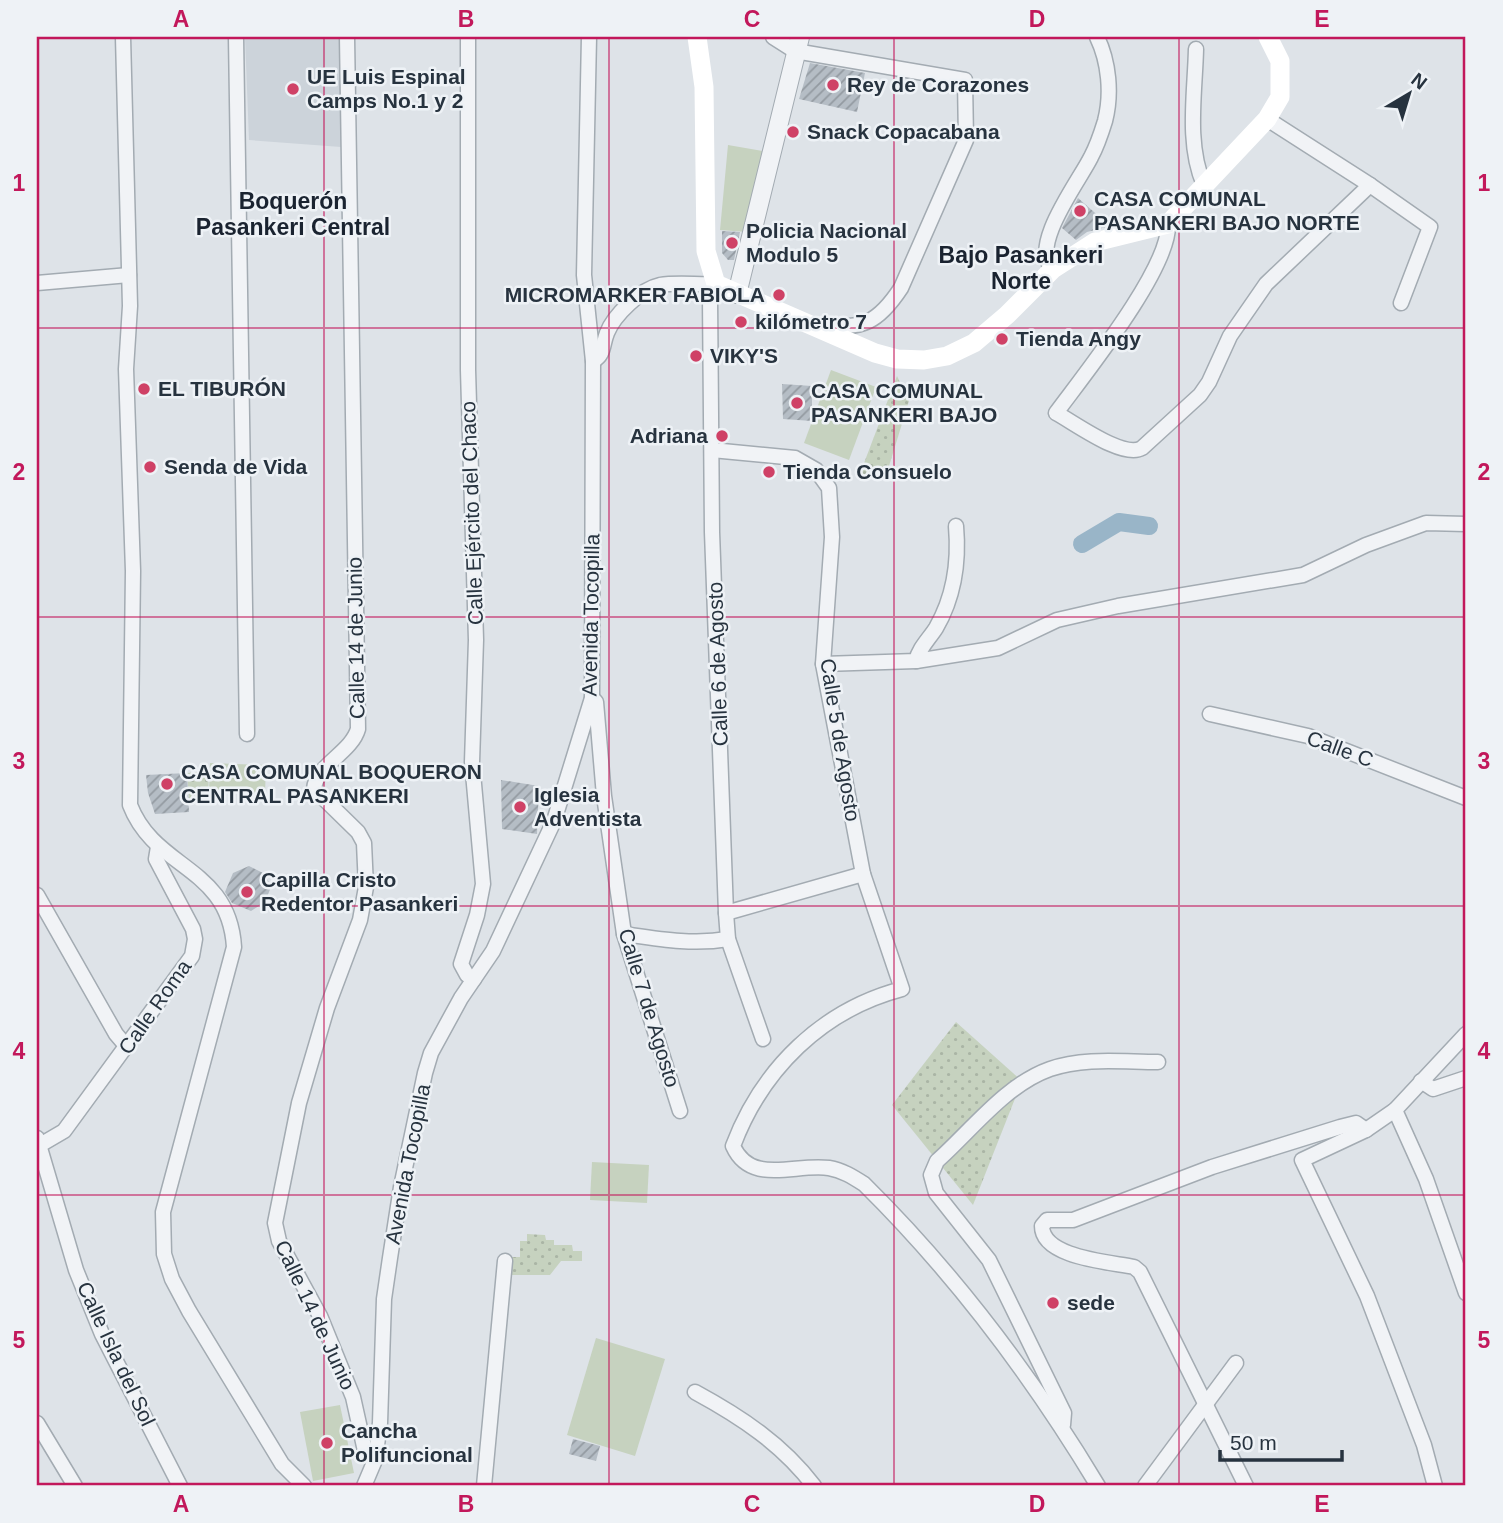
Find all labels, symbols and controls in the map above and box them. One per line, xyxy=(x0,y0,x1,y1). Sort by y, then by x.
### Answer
text: A xyxy=(173,6,189,32)
text: B xyxy=(458,6,474,32)
text: C xyxy=(744,6,760,32)
text: D xyxy=(1029,6,1045,32)
text: E xyxy=(1314,6,1330,32)
north arrow xyxy=(1374,60,1444,130)
place label: UE Luis Espinal Camps No.1 y 2 xyxy=(307,65,466,112)
text: N xyxy=(1407,68,1431,93)
place label: Rey de Corazones xyxy=(847,73,1029,96)
marker: Rey de Corazones xyxy=(825,77,841,93)
marker: UE Luis Espinal Camps No.1 y 2 xyxy=(285,81,301,97)
place label: Snack Copacabana xyxy=(807,120,1000,143)
marker: Snack Copacabana xyxy=(785,124,801,140)
text: 1 xyxy=(13,170,26,196)
text: 1 xyxy=(1478,170,1491,196)
place label: CASA COMUNAL PASANKERI BAJO NORTE xyxy=(1094,187,1360,234)
district label: Boquerón Pasankeri Central xyxy=(196,188,390,240)
marker: CASA COMUNAL PASANKERI BAJO NORTE xyxy=(1072,203,1088,219)
place label: Policia Nacional Modulo 5 xyxy=(746,219,907,266)
marker: Policia Nacional Modulo 5 xyxy=(724,235,740,251)
district label: Bajo Pasankeri Norte xyxy=(939,242,1103,294)
place label: MICROMARKER FABIOLA xyxy=(505,283,765,306)
marker: MICROMARKER FABIOLA xyxy=(771,287,787,303)
place label: kilómetro 7 xyxy=(755,310,867,333)
marker: kilómetro 7 xyxy=(733,314,749,330)
place label: Tienda Angy xyxy=(1016,327,1141,350)
marker: Tienda Angy xyxy=(994,331,1010,347)
place label: VIKY'S xyxy=(710,344,778,367)
marker: VIKY'S xyxy=(688,348,704,364)
place label: EL TIBURÓN xyxy=(158,377,286,400)
place label: CASA COMUNAL PASANKERI BAJO xyxy=(811,379,997,426)
marker: EL TIBURÓN xyxy=(136,381,152,397)
marker: CASA COMUNAL PASANKERI BAJO xyxy=(789,395,805,411)
street label: Calle Ejército del Chaco xyxy=(456,401,487,625)
place label: Adriana xyxy=(630,424,708,447)
marker: Adriana xyxy=(714,428,730,444)
place label: Senda de Vida xyxy=(164,455,307,478)
text: 2 xyxy=(13,459,25,485)
marker: Senda de Vida xyxy=(142,459,158,475)
text: 2 xyxy=(1478,459,1490,485)
place label: Tienda Consuelo xyxy=(783,460,952,483)
marker: Tienda Consuelo xyxy=(761,464,777,480)
street label: Avenida Tocopilla xyxy=(578,533,603,697)
street label: Calle 14 de Junio xyxy=(343,557,368,719)
street label: Calle 6 de Agosto xyxy=(703,581,732,747)
street label: Calle 5 de Agosto xyxy=(816,657,865,823)
street label: Calle C xyxy=(1304,726,1376,771)
text: 3 xyxy=(13,748,25,774)
text: 3 xyxy=(1478,748,1490,774)
place label: CASA COMUNAL BOQUERON CENTRAL PASANKERI xyxy=(181,760,482,807)
marker: CASA COMUNAL BOQUERON CENTRAL PASANKERI xyxy=(159,776,175,792)
place label: Iglesia Adventista xyxy=(534,783,642,830)
marker: Iglesia Adventista xyxy=(512,799,528,815)
place label: Capilla Cristo Redentor Pasankeri xyxy=(261,868,458,915)
marker: Capilla Cristo Redentor Pasankeri xyxy=(239,884,255,900)
street label: Calle 7 de Agosto xyxy=(614,926,685,1090)
street label: Calle Roma xyxy=(114,955,196,1058)
text: 4 xyxy=(13,1038,26,1064)
text: 4 xyxy=(1478,1038,1491,1064)
street label: Avenida Tocopilla xyxy=(381,1082,434,1246)
street label: Calle 14 de Junio xyxy=(271,1236,360,1393)
street label: Calle Isla del Sol xyxy=(73,1278,160,1430)
place label: sede xyxy=(1067,1291,1115,1314)
marker: sede xyxy=(1045,1295,1061,1311)
text: 5 xyxy=(13,1327,26,1353)
text: 5 xyxy=(1478,1327,1491,1353)
scale bar xyxy=(1220,1418,1342,1462)
place label: Cancha Polifuncional xyxy=(341,1419,473,1466)
text: 50 m xyxy=(1230,1431,1277,1454)
marker: Cancha Polifuncional xyxy=(319,1435,335,1451)
text: A xyxy=(173,1491,189,1517)
text: B xyxy=(458,1491,474,1517)
text: C xyxy=(744,1491,760,1517)
text: D xyxy=(1029,1491,1045,1517)
text: E xyxy=(1314,1491,1330,1517)

